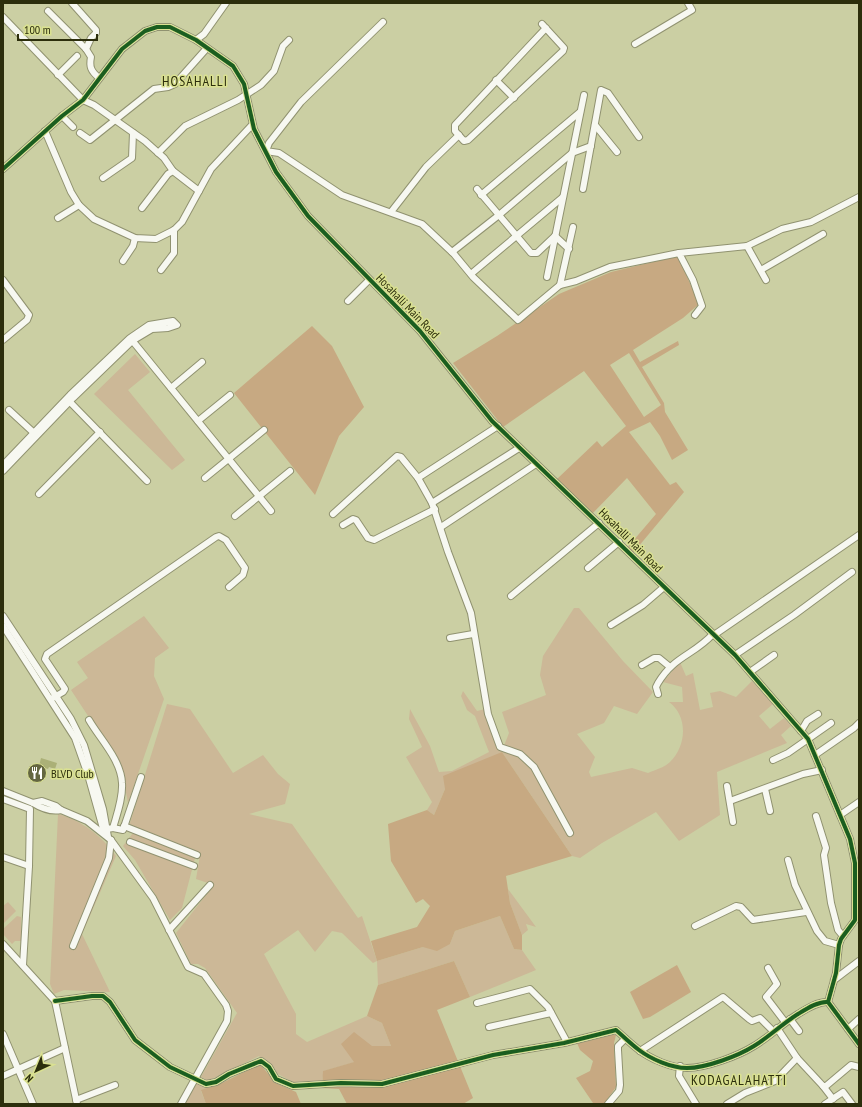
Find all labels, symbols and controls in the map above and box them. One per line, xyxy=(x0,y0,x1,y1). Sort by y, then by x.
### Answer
scale bar xyxy=(18,16,97,42)
text: 100 m xyxy=(24,22,51,37)
district label: HOSAHALLI xyxy=(162,72,228,90)
street label: Hosahalli Main Road xyxy=(373,270,443,342)
street label: Hosahalli Main Road xyxy=(596,505,666,575)
restaurant icon: BLVD Club xyxy=(26,762,48,784)
place label: BLVD Club xyxy=(51,766,94,781)
north arrow xyxy=(16,1051,56,1091)
text: N xyxy=(22,1071,36,1085)
district label: KODAGALAHATTI xyxy=(691,1071,787,1089)

